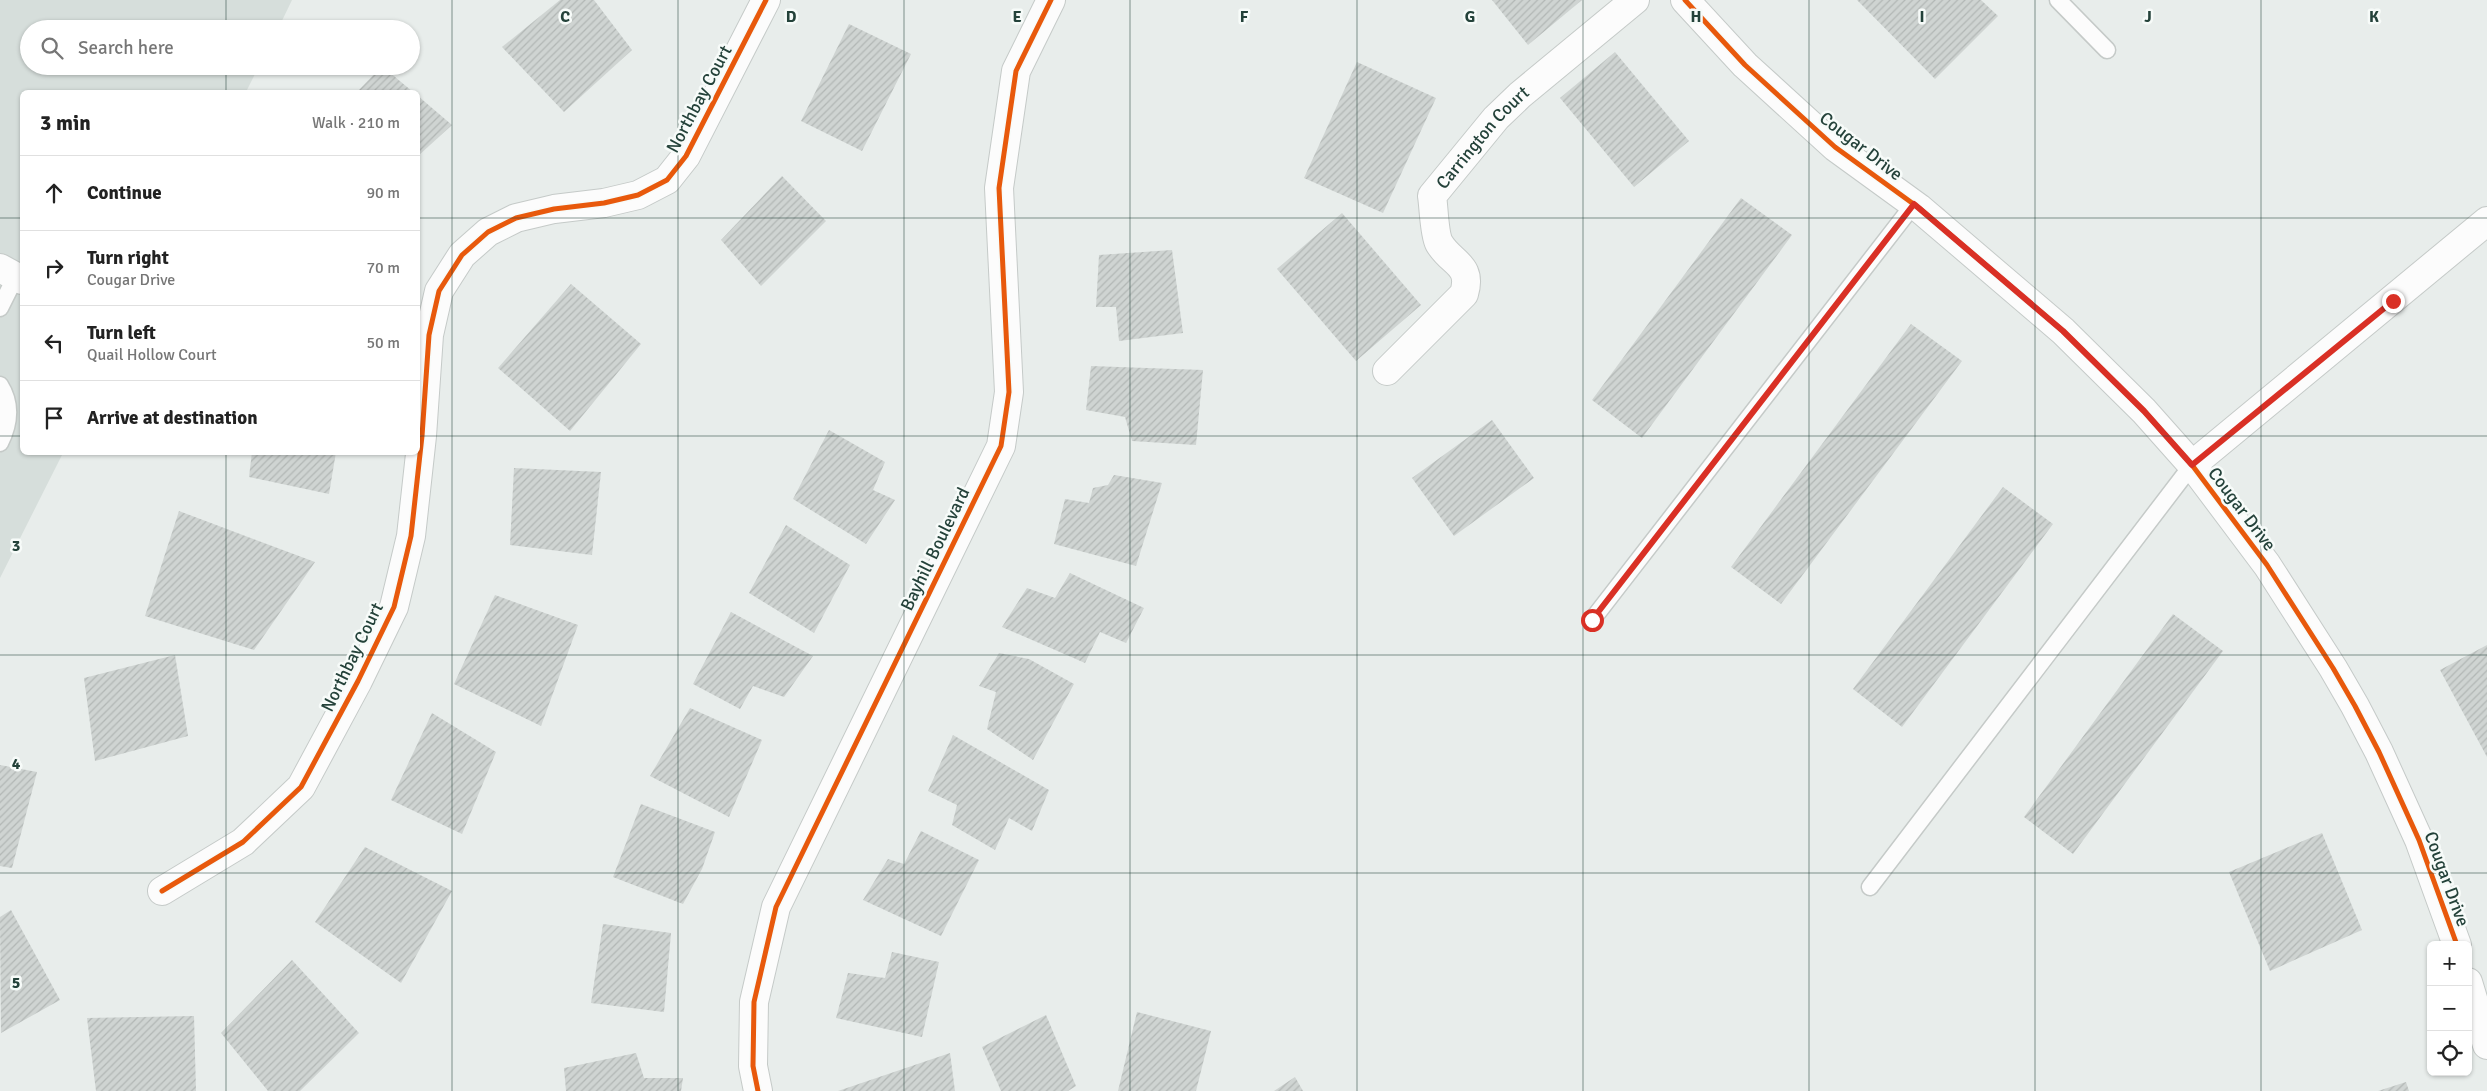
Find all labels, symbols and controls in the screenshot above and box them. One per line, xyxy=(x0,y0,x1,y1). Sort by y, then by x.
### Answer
text: C xyxy=(560,7,570,27)
text: D xyxy=(786,7,797,27)
text: E xyxy=(1012,7,1022,27)
text: F xyxy=(1240,7,1249,27)
text: G xyxy=(1465,7,1475,27)
text: H xyxy=(1691,7,1701,27)
text: I xyxy=(1919,7,1925,27)
text: J xyxy=(2144,7,2152,27)
text: K xyxy=(2369,7,2379,27)
search box xyxy=(20,20,420,75)
icon: search xyxy=(38,34,66,62)
text: Search here xyxy=(78,36,174,60)
street label: Northbay Court xyxy=(661,41,737,157)
street label: Carrington Court xyxy=(1431,81,1534,193)
street label: Cougar Drive xyxy=(1815,107,1907,185)
text: 3 min xyxy=(40,110,91,136)
text: Walk · 210 m xyxy=(312,113,400,133)
icon: ahead xyxy=(40,179,68,207)
text: Continue xyxy=(87,181,162,205)
text: 90 m xyxy=(366,183,400,203)
text: Turn right xyxy=(87,246,169,270)
icon: right xyxy=(40,254,68,282)
text: 70 m xyxy=(366,258,400,278)
text: Cougar Drive xyxy=(87,270,175,290)
route end xyxy=(2382,290,2405,313)
text: Turn left xyxy=(87,321,156,345)
icon: left xyxy=(40,329,68,357)
text: 50 m xyxy=(366,333,400,353)
text: Quail Hollow Court xyxy=(87,345,217,365)
icon: arrive xyxy=(40,404,68,432)
text: Arrive at destination xyxy=(87,406,258,430)
street label: Cougar Drive xyxy=(2203,463,2281,555)
street label: Bayhill Boulevard xyxy=(896,484,974,614)
text: 3 xyxy=(12,536,20,556)
street label: Northbay Court xyxy=(316,599,388,715)
route start xyxy=(1581,609,1604,632)
text: 4 xyxy=(12,754,21,774)
street label: Cougar Drive xyxy=(2420,829,2474,929)
map controls xyxy=(2427,941,2472,1076)
button: + xyxy=(2427,941,2472,986)
text: 5 xyxy=(12,973,20,993)
button: − xyxy=(2427,986,2472,1031)
button: locate xyxy=(2427,1031,2472,1076)

